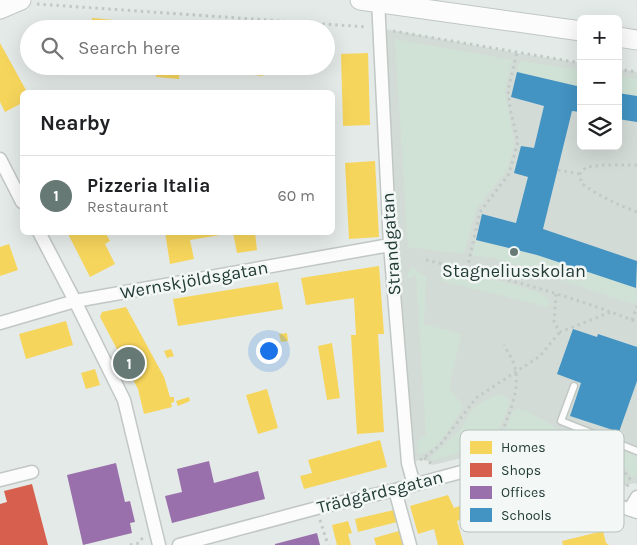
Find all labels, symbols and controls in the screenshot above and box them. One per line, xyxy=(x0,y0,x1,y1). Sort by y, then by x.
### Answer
map controls xyxy=(577,15,622,150)
button: + xyxy=(577,15,622,60)
search box xyxy=(20,20,335,75)
icon: search xyxy=(38,34,66,62)
text: Search here xyxy=(78,37,180,59)
button: − xyxy=(577,60,622,105)
button: layers xyxy=(577,105,622,150)
text: Nearby xyxy=(40,111,110,135)
text: Pizzeria Italia xyxy=(87,175,210,197)
text: 1 xyxy=(53,186,59,205)
text: 60 m xyxy=(278,186,315,205)
street label: Strandgatan xyxy=(376,192,406,296)
text: Restaurant xyxy=(87,197,168,216)
marker: Stagneliusskolan xyxy=(508,246,520,258)
street label: Wernskjöldsgatan xyxy=(118,256,270,304)
place label: Stagneliusskolan xyxy=(442,260,586,282)
your location xyxy=(256,338,282,364)
pin: 1 xyxy=(113,344,145,382)
legend xyxy=(460,430,624,532)
text: Homes xyxy=(501,439,546,456)
text: Shops xyxy=(501,462,541,479)
street label: Trädgårdsgatan xyxy=(315,466,445,518)
text: Offices xyxy=(501,484,546,501)
text: Schools xyxy=(501,507,552,524)

